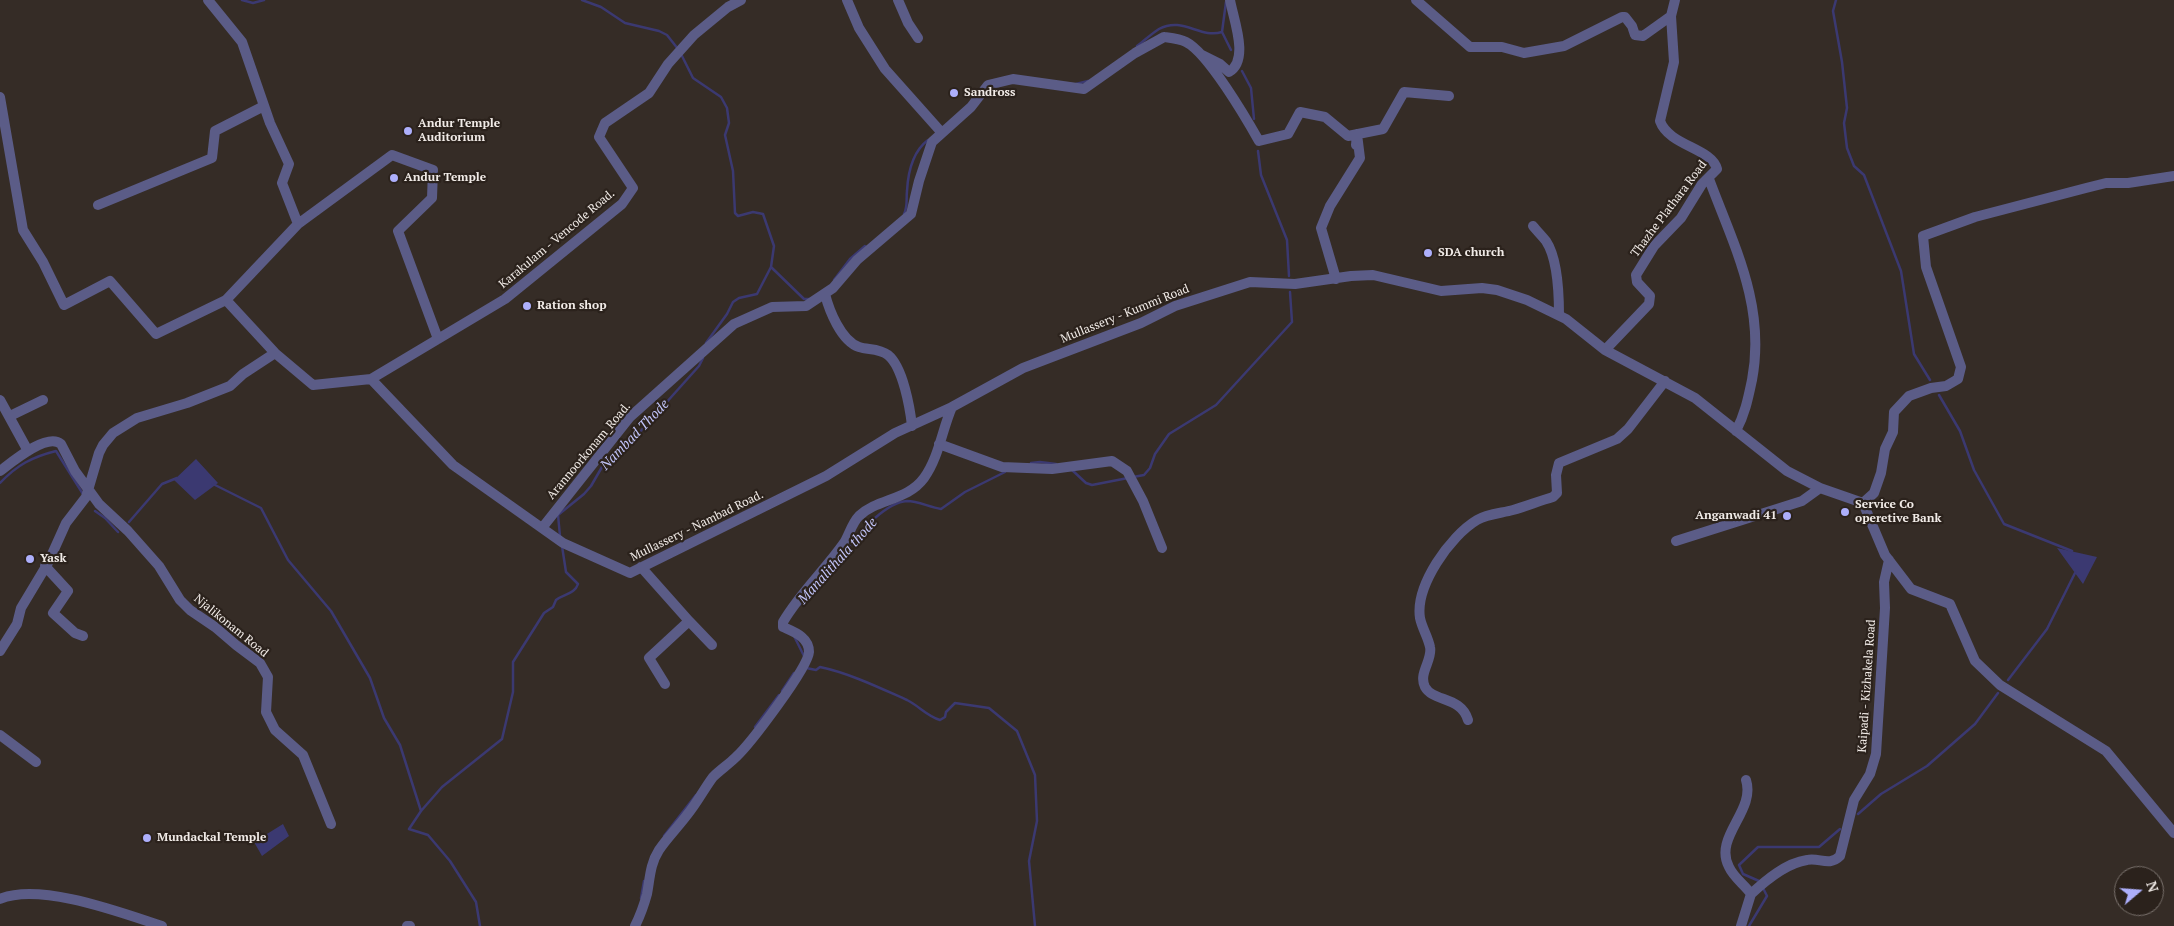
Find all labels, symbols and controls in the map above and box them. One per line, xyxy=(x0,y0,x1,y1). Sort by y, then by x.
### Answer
place label: Sandross xyxy=(964,86,1015,100)
marker: Sandross xyxy=(948,87,960,99)
place label: Andur Temple Auditorium xyxy=(418,117,500,145)
marker: Andur Temple Auditorium xyxy=(402,125,414,137)
street label: Thazhe Plathara Road xyxy=(1628,158,1710,260)
place label: Andur Temple xyxy=(404,171,486,185)
marker: Andur Temple xyxy=(388,172,400,184)
street label: Karakulam - Vencode Road. xyxy=(496,186,618,292)
place label: SDA church xyxy=(1438,246,1504,260)
marker: SDA church xyxy=(1422,247,1434,259)
street label: Mullassery - Kummi Road xyxy=(1059,282,1191,346)
place label: Ration shop xyxy=(537,299,606,313)
marker: Ration shop xyxy=(521,300,533,312)
water label: Nambad Thode xyxy=(597,396,673,474)
street label: Arannoorkonam_Road. xyxy=(544,400,634,502)
street label: Mullassery - Nambad Road. xyxy=(628,487,766,565)
place label: Service Co operetive Bank xyxy=(1855,498,1941,526)
marker: Service Co operetive Bank xyxy=(1839,506,1851,518)
place label: Anganwadi 41 xyxy=(1695,509,1777,523)
marker: Anganwadi 41 xyxy=(1781,510,1793,522)
water label: Manalithala thode xyxy=(795,514,881,608)
place label: Yask xyxy=(40,552,66,566)
marker: Yask xyxy=(24,553,36,565)
street label: Njalikonam Road xyxy=(191,592,271,660)
street label: Kaipadi - Kizhakela Road xyxy=(1855,619,1879,753)
place label: Mundackal Temple xyxy=(157,831,267,845)
marker: Mundackal Temple xyxy=(141,832,153,844)
north arrow xyxy=(2114,866,2164,916)
text: N xyxy=(2142,879,2163,895)

